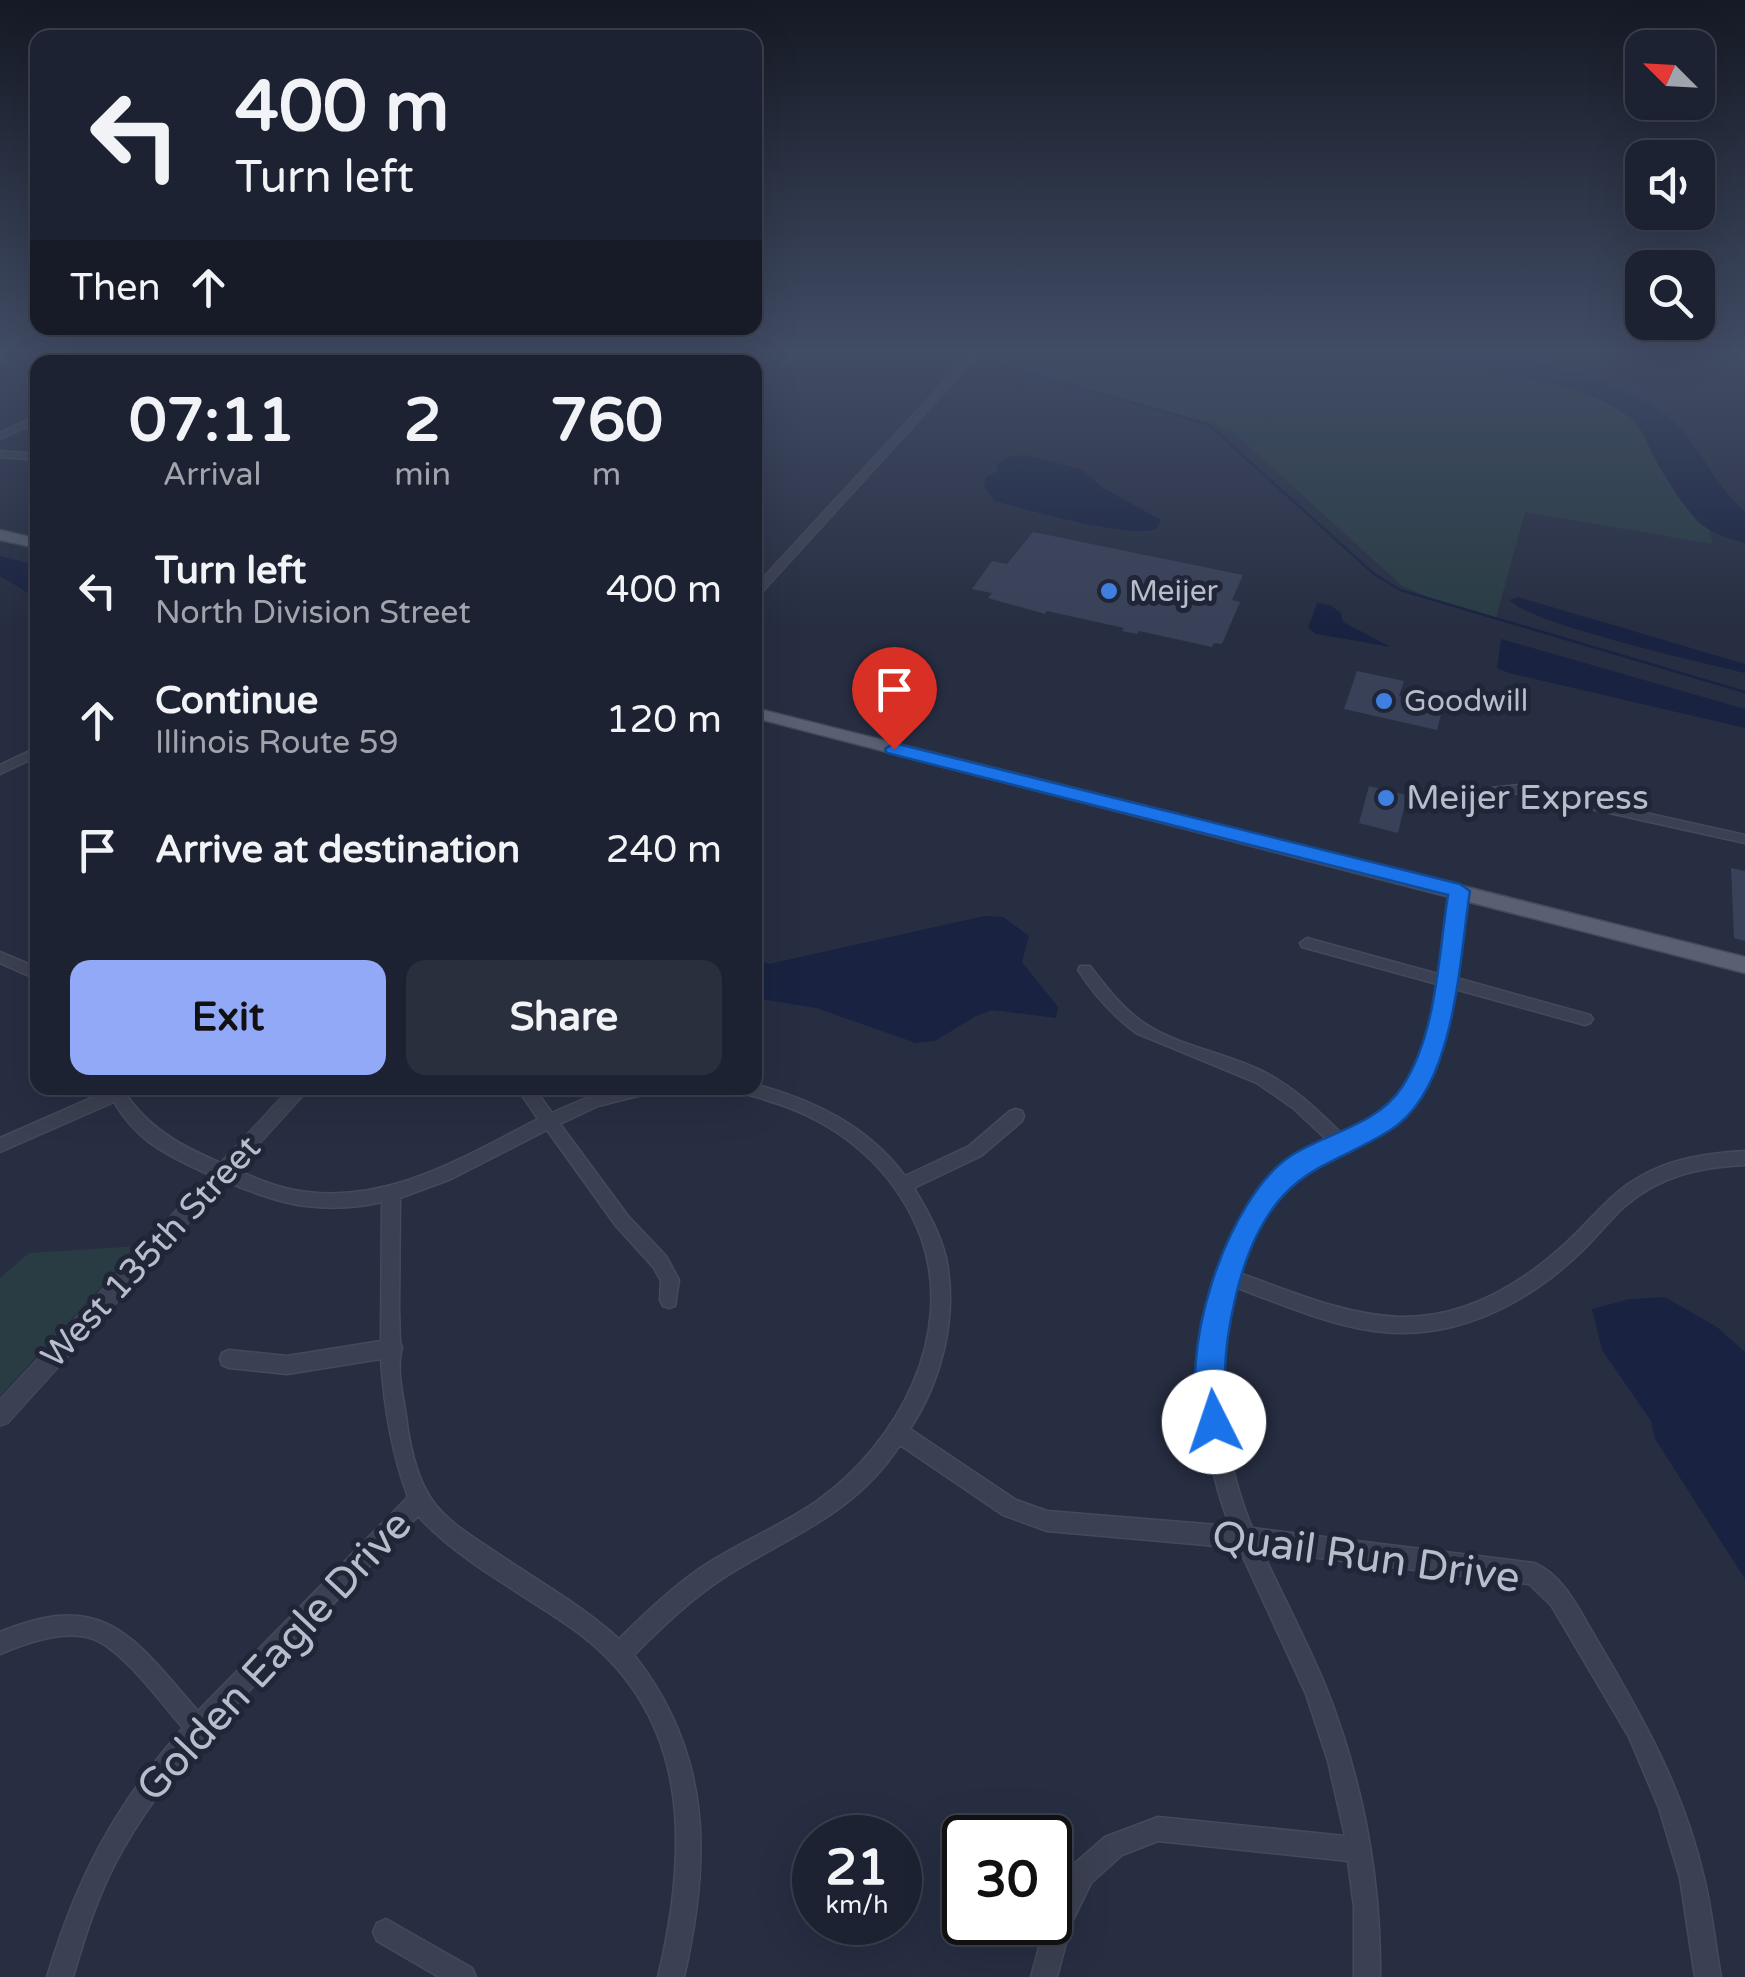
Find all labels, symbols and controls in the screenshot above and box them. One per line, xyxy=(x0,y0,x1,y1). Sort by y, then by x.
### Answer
north arrow xyxy=(1625,30,1715,120)
map controls xyxy=(1625,30,1715,340)
text: 400 m xyxy=(235,66,449,150)
icon: left xyxy=(70,70,200,200)
button: sound xyxy=(1625,140,1715,230)
text: Turn left xyxy=(235,151,414,205)
button: search xyxy=(1625,250,1715,340)
icon: ahead xyxy=(181,260,236,315)
text: Then xyxy=(70,265,161,311)
text: 07:11 xyxy=(129,385,295,457)
text: 2 xyxy=(404,385,441,457)
text: 760 xyxy=(550,385,663,457)
text: Arrival xyxy=(163,456,262,494)
text: min xyxy=(394,456,451,494)
text: m xyxy=(592,456,621,494)
text: Turn left xyxy=(155,548,306,594)
icon: left xyxy=(70,563,125,618)
text: 400 m xyxy=(606,567,722,613)
place label: Meijer xyxy=(1129,573,1219,610)
marker: Meijer xyxy=(1098,580,1120,602)
text: North Division Street xyxy=(155,594,471,632)
pin xyxy=(852,647,937,750)
icon: arrive xyxy=(867,662,922,717)
text: Continue xyxy=(155,678,318,724)
place label: Goodwill xyxy=(1404,683,1528,720)
marker: Goodwill xyxy=(1373,690,1395,712)
icon: ahead xyxy=(70,693,125,748)
text: 120 m xyxy=(606,697,722,743)
text: Illinois Route 59 xyxy=(155,724,399,762)
place label: Meijer Express xyxy=(1406,777,1649,819)
marker: Meijer Express xyxy=(1375,787,1397,809)
icon: arrive xyxy=(70,823,125,878)
text: Arrive at destination xyxy=(155,827,520,873)
text: 240 m xyxy=(606,827,722,873)
button: Exit xyxy=(70,960,386,1075)
button: Share xyxy=(406,960,722,1075)
street label: West 135th Street xyxy=(32,1127,270,1377)
position arrow xyxy=(1162,1370,1266,1474)
street label: Golden Eagle Drive xyxy=(126,1500,422,1812)
street label: Quail Run Drive xyxy=(1209,1510,1523,1604)
speed limit sign: 30 xyxy=(942,1815,1072,1945)
text: 21 xyxy=(826,1838,888,1898)
text: km/h xyxy=(826,1890,888,1920)

